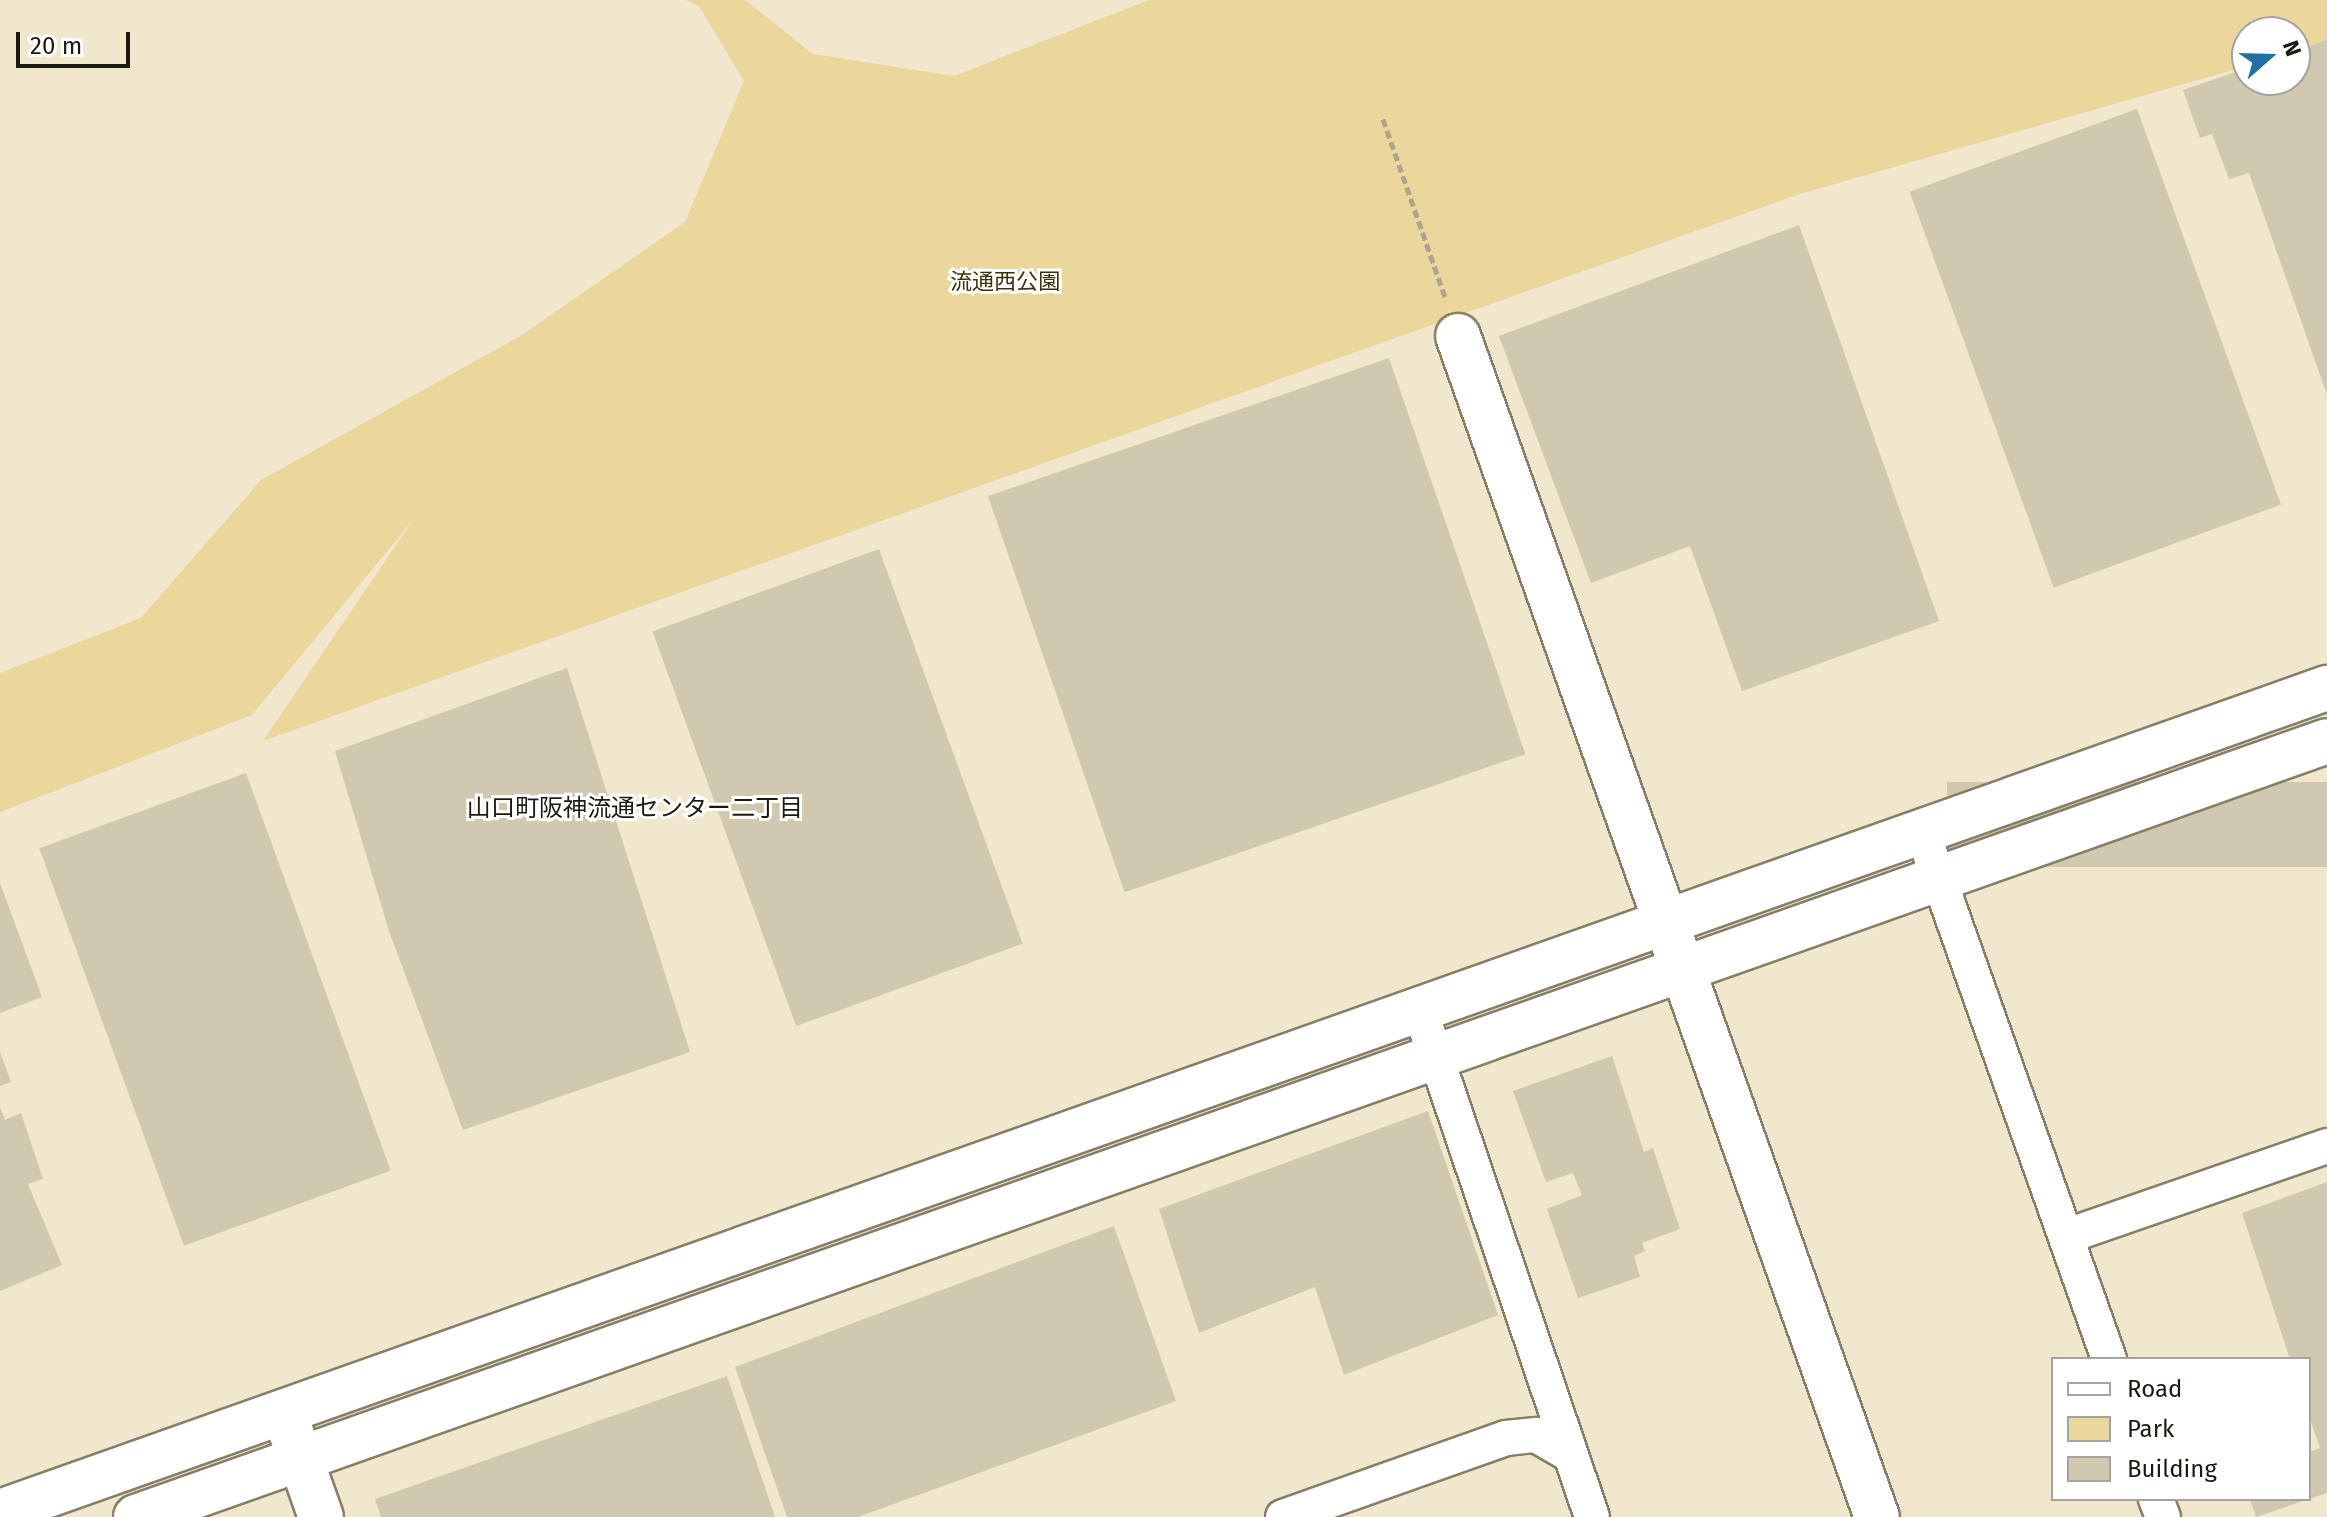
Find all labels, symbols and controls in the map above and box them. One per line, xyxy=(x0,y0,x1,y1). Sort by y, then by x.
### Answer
scale bar xyxy=(20,16,134,66)
north arrow xyxy=(2231,16,2311,96)
text: 20 m xyxy=(30,32,82,60)
text: N xyxy=(2277,37,2307,60)
park label: 流通西公園 xyxy=(950,269,1060,295)
district label: 山口町阪神流通センター二丁目 xyxy=(467,795,803,823)
legend xyxy=(2051,1357,2311,1501)
text: Road xyxy=(2127,1375,2182,1403)
text: Park xyxy=(2127,1415,2174,1443)
text: Building xyxy=(2127,1455,2217,1483)

